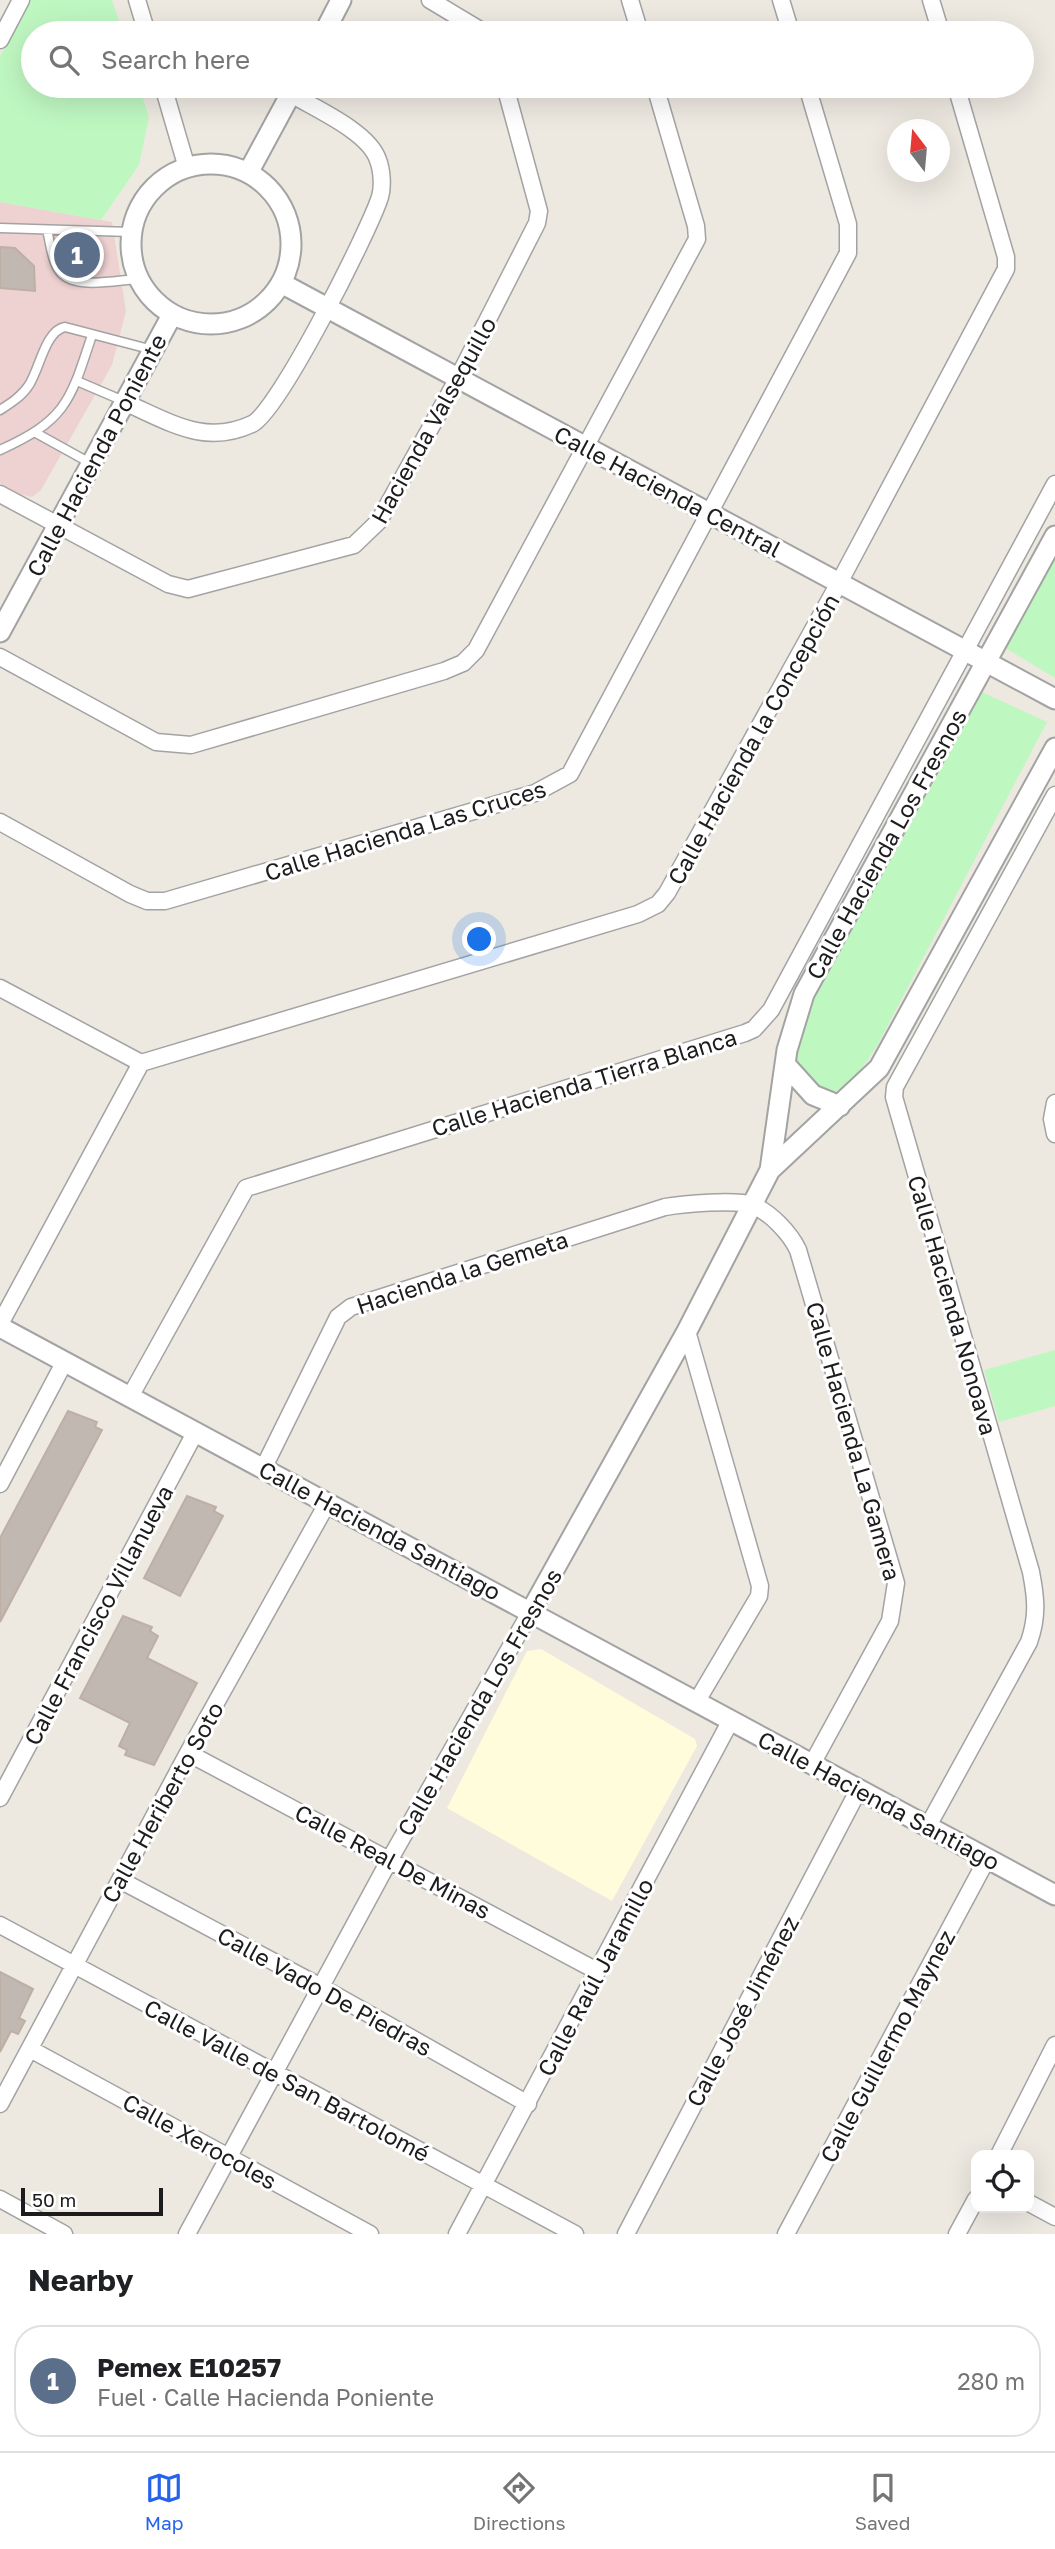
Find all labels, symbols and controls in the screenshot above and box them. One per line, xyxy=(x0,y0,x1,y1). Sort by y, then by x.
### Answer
search box xyxy=(21,21,1034,98)
icon: search xyxy=(45,41,83,79)
text: Search here xyxy=(101,44,250,75)
north arrow xyxy=(887,119,950,182)
pin: 1 xyxy=(54,229,100,281)
street label: Hacienda Valsequillo xyxy=(365,312,501,528)
street label: Calle Hacienda Poniente xyxy=(20,329,172,581)
street label: Calle Hacienda Central xyxy=(550,419,786,563)
street label: Calle Hacienda la Concepción xyxy=(661,589,845,889)
street label: Calle Hacienda Los Fresnos xyxy=(800,704,972,984)
street label: Calle Hacienda Las Cruces xyxy=(261,774,549,886)
your location xyxy=(462,922,496,956)
street label: Calle Hacienda Tierra Blanca xyxy=(428,1022,740,1142)
street label: Calle Hacienda Nonoava xyxy=(903,1172,1003,1438)
street label: Hacienda la Gemeta xyxy=(353,1225,571,1319)
street label: Calle Hacienda La Gamera xyxy=(801,1298,907,1584)
street label: Calle Hacienda Santiago xyxy=(254,1454,506,1606)
street label: Calle Francisco Villanueva xyxy=(18,1480,178,1750)
street label: Calle Hacienda Los Fresnos xyxy=(391,1563,567,1841)
street label: Calle Heriberto Soto xyxy=(95,1697,229,1907)
street label: Calle Hacienda Santiago xyxy=(753,1724,1005,1876)
street label: Calle Real De Minas xyxy=(290,1798,496,1924)
street label: Calle Raúl Jaramillo xyxy=(531,1873,659,2081)
street label: Calle José Jiménez xyxy=(680,1911,804,2111)
street label: Calle Vado De Piedras xyxy=(213,1920,437,2062)
street label: Calle Guillermo Maynez xyxy=(814,1925,960,2167)
street label: Calle Valle de San Bartolomé xyxy=(140,1993,434,2167)
street label: Calle Xerocoles xyxy=(118,2087,282,2195)
map controls xyxy=(971,2150,1034,2213)
button: locate xyxy=(971,2150,1034,2213)
scale bar xyxy=(21,2185,163,2217)
text: 50 m xyxy=(32,2188,76,2211)
text: Nearby xyxy=(28,2262,133,2298)
text: Pemex E10257 xyxy=(97,2352,281,2383)
text: 1 xyxy=(47,2367,59,2395)
text: 280 m xyxy=(957,2367,1025,2395)
text: Fuel · Calle Hacienda Poniente xyxy=(97,2383,434,2411)
tab: Map xyxy=(145,2469,183,2534)
tab: Directions xyxy=(473,2469,566,2534)
tab: Saved xyxy=(855,2469,910,2534)

